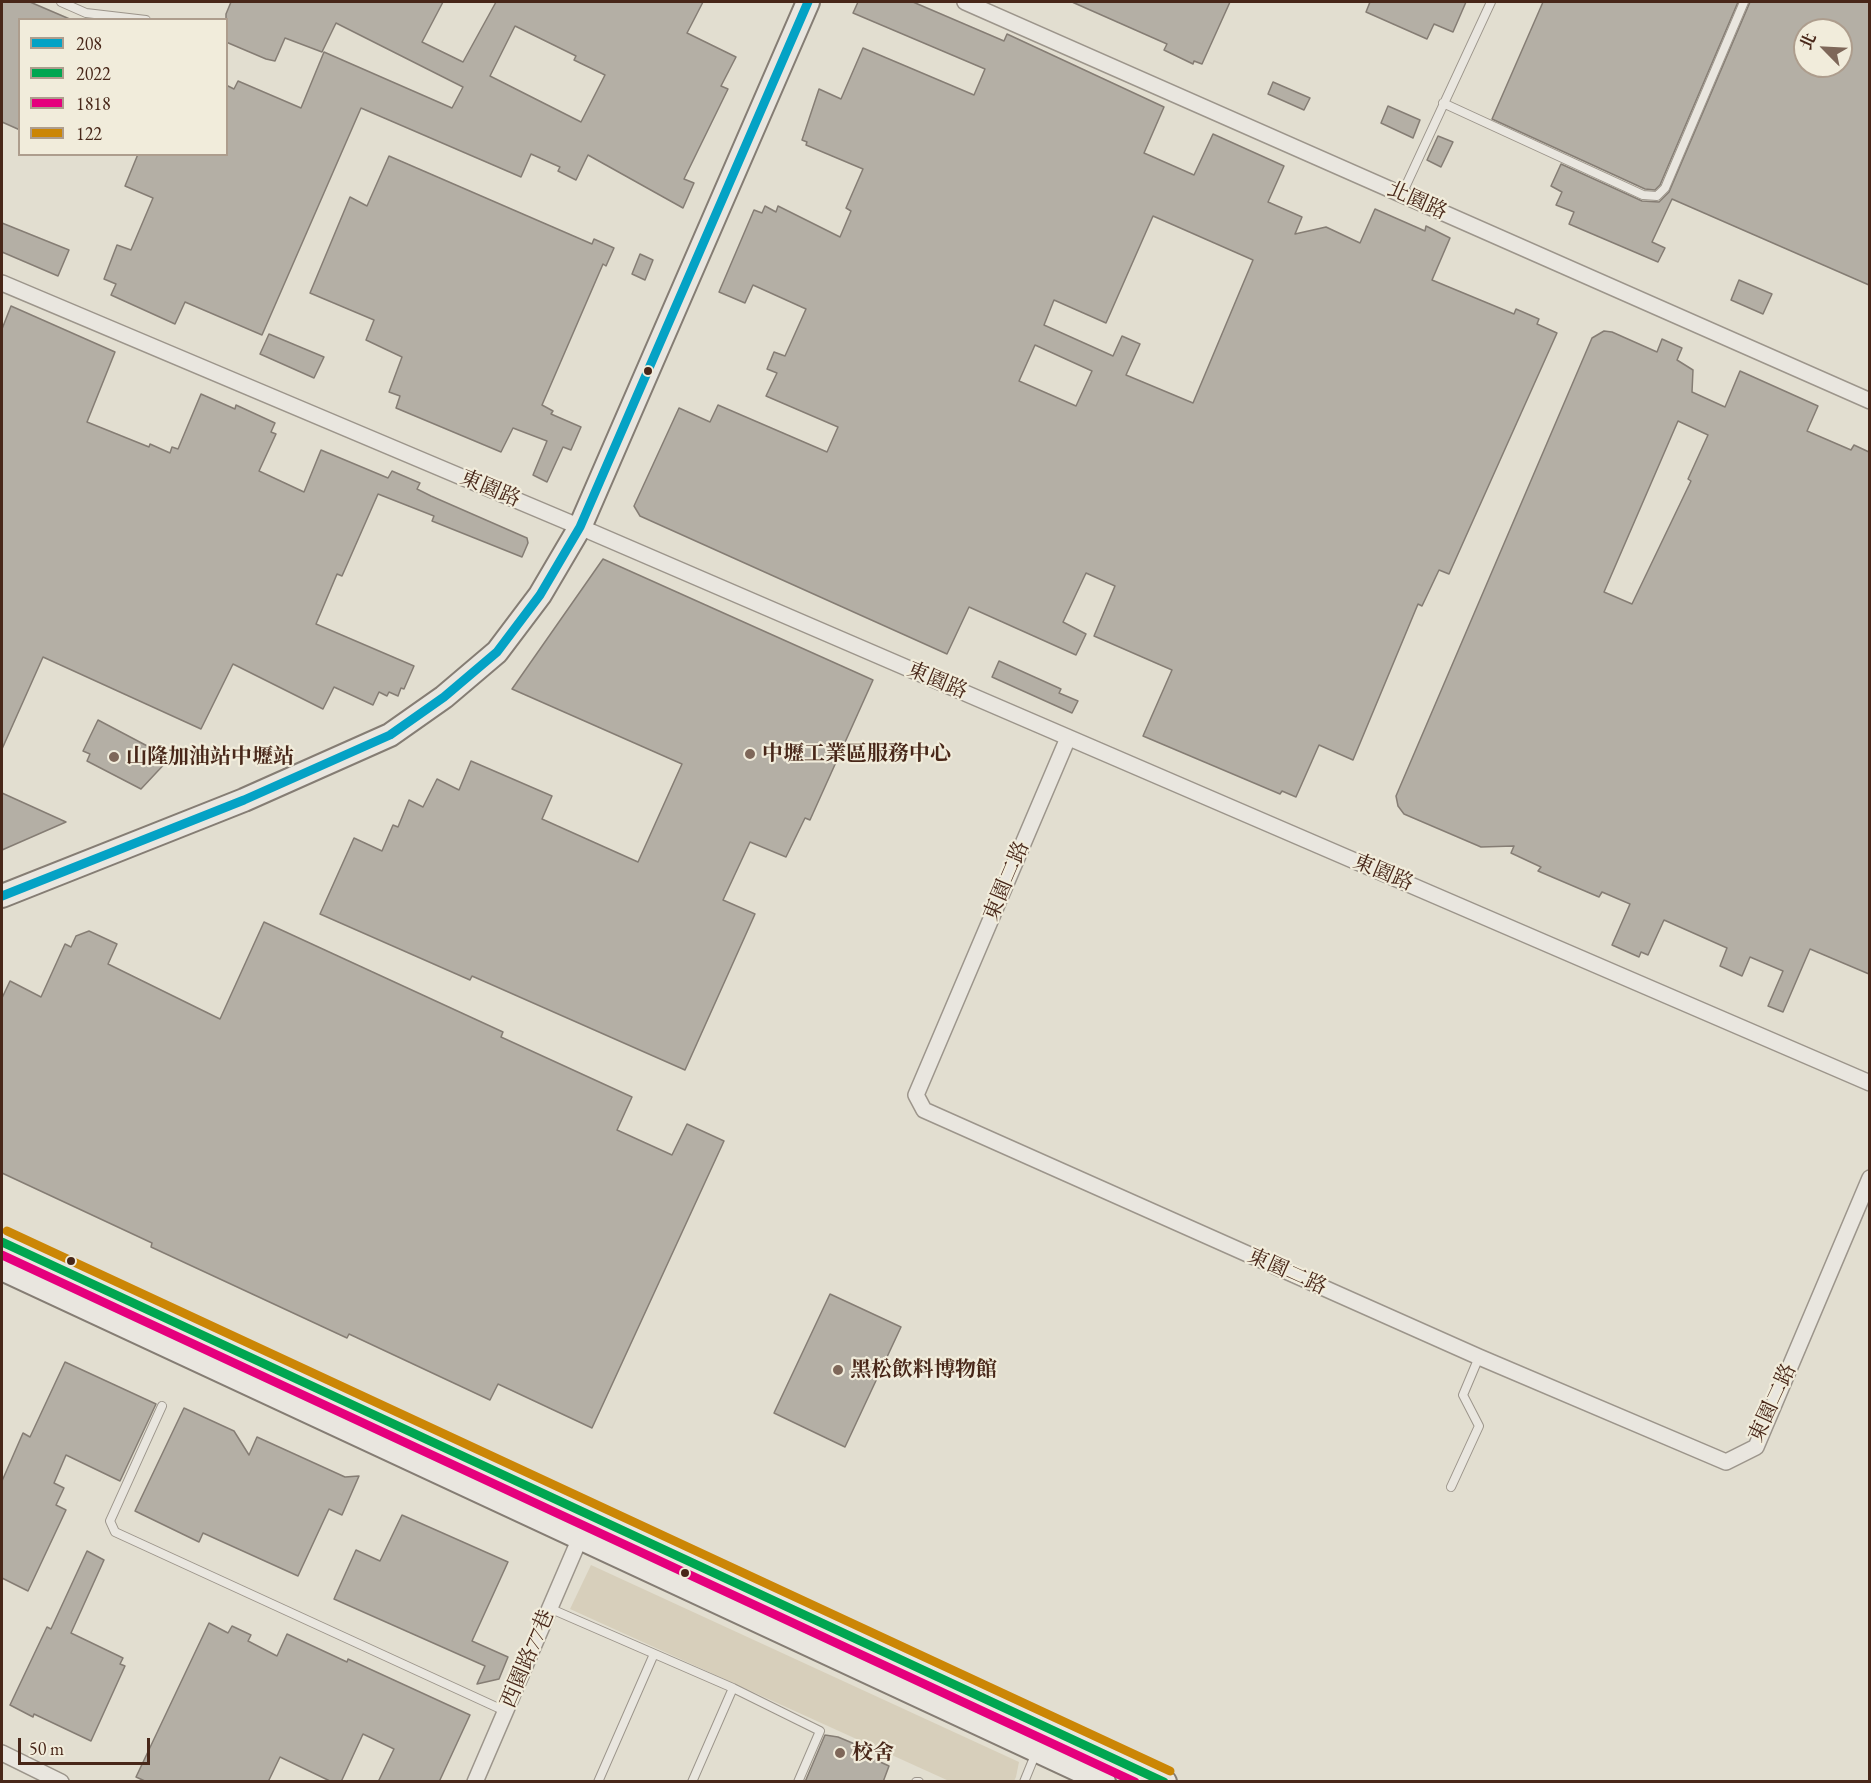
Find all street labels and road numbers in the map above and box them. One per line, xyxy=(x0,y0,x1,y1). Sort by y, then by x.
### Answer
street label: 北園路 xyxy=(1383,177,1451,225)
street label: 東園路 xyxy=(456,465,524,513)
street label: 東園路 xyxy=(903,657,971,705)
street label: 東園二路 xyxy=(979,837,1035,925)
street label: 東園路 xyxy=(1349,849,1417,897)
street label: 東園二路 xyxy=(1244,1243,1330,1301)
street label: 東園二路 xyxy=(1744,1360,1802,1446)
street label: 西園路77巷 xyxy=(496,1606,560,1712)

